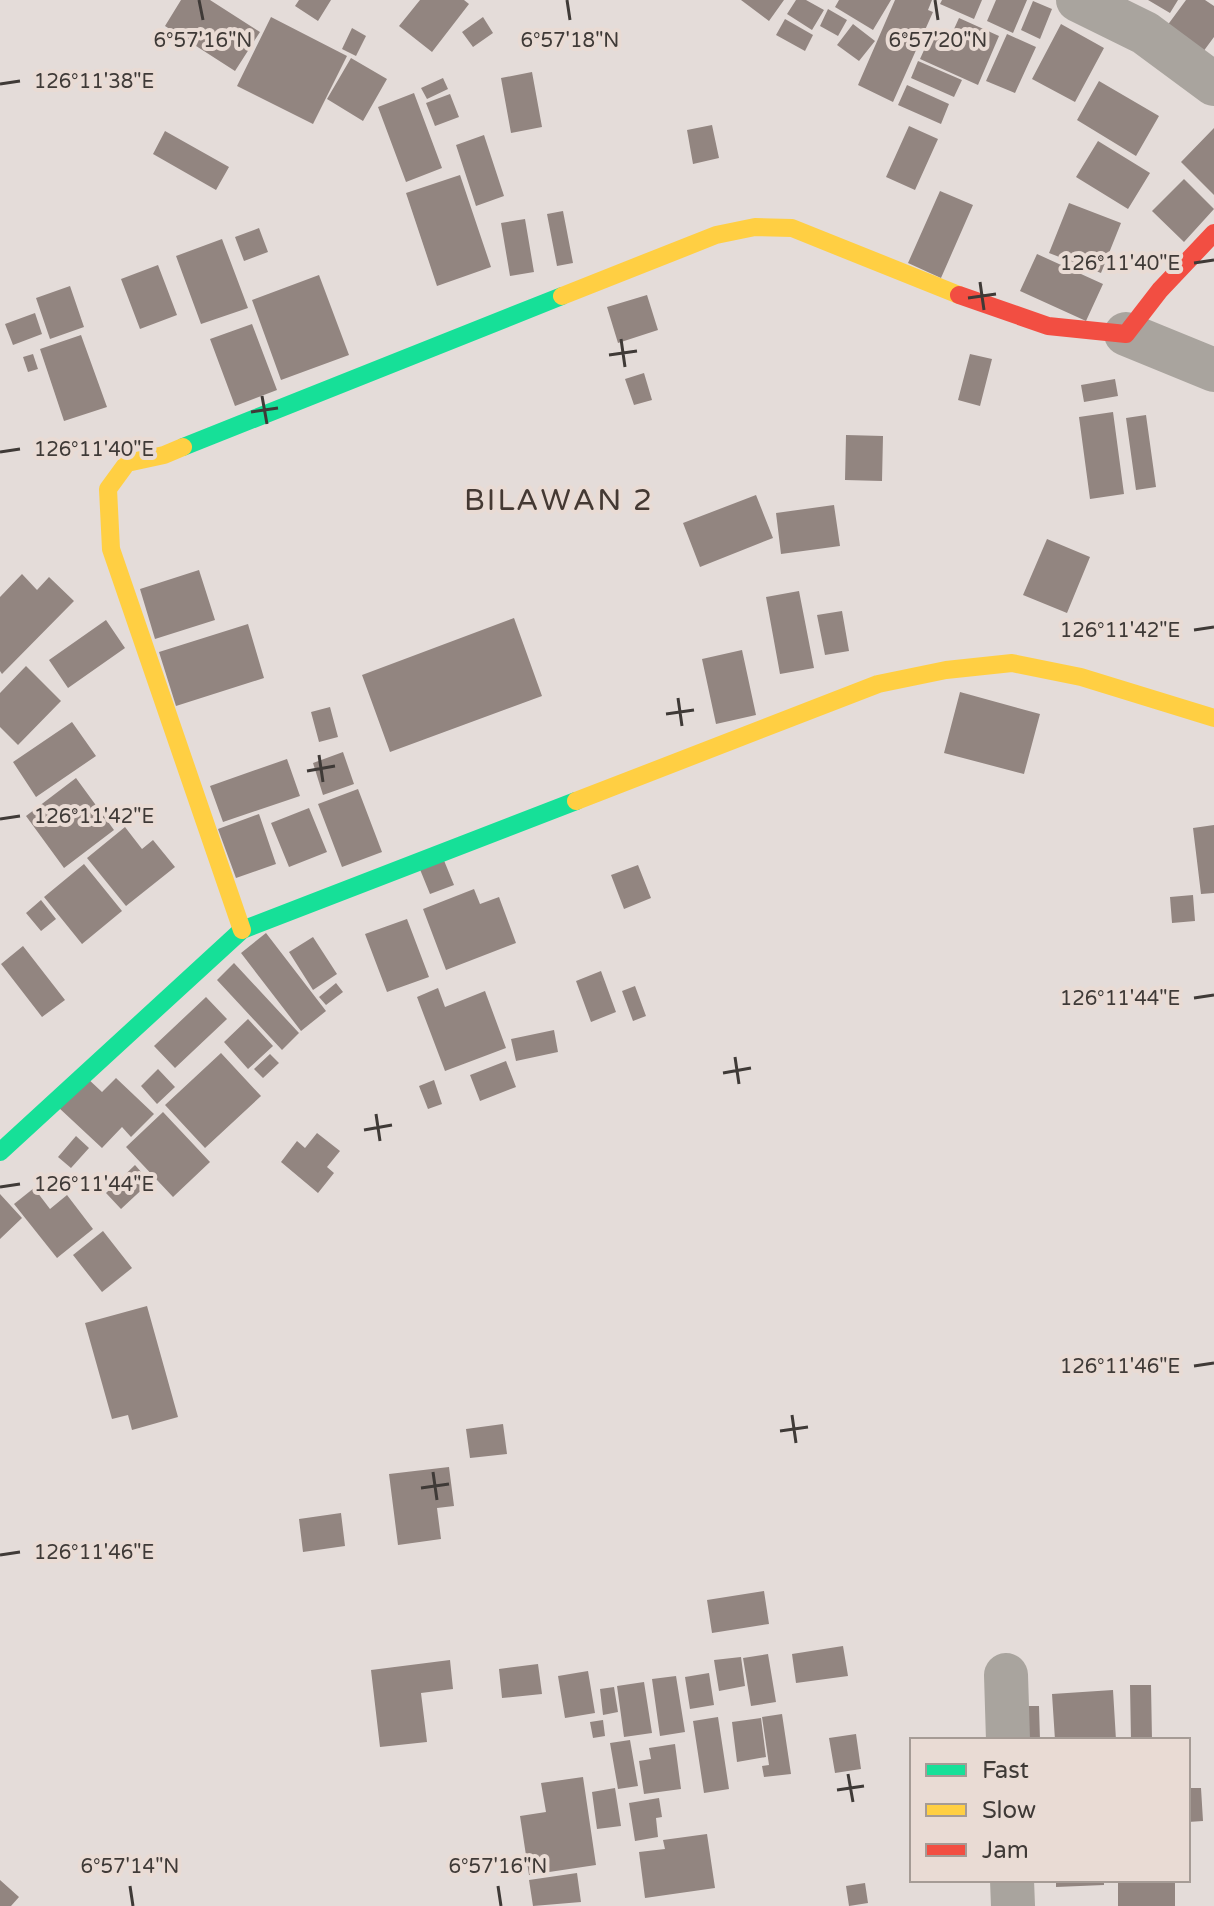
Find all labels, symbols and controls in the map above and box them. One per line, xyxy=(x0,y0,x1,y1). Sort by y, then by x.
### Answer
text: 6°57'16"N xyxy=(154,29,252,53)
text: 6°57'18"N xyxy=(521,29,619,53)
text: 6°57'20"N xyxy=(889,29,987,53)
text: 126°11'38"E xyxy=(34,70,154,94)
text: 126°11'40"E xyxy=(1060,252,1180,276)
text: 126°11'40"E xyxy=(34,438,154,462)
district label: BILAWAN 2 xyxy=(464,482,654,519)
text: 126°11'42"E xyxy=(1060,619,1180,643)
text: 126°11'42"E xyxy=(34,805,154,829)
text: 126°11'44"E xyxy=(1060,987,1180,1011)
text: 126°11'44"E xyxy=(34,1173,154,1197)
text: 126°11'46"E xyxy=(1060,1355,1180,1379)
text: 126°11'46"E xyxy=(34,1541,154,1565)
legend xyxy=(910,1738,1190,1882)
text: Fast xyxy=(982,1756,1029,1785)
text: Slow xyxy=(982,1796,1036,1825)
text: Jam xyxy=(982,1836,1029,1865)
text: 6°57'14"N xyxy=(81,1855,179,1879)
text: 6°57'16"N xyxy=(449,1855,547,1879)

